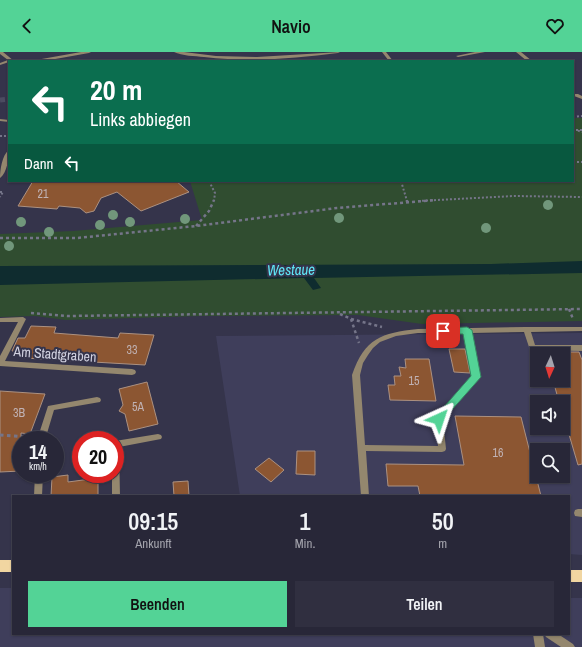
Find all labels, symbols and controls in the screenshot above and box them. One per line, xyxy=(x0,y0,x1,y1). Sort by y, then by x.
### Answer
text: Navio xyxy=(271,14,311,39)
icon: back xyxy=(16,15,38,37)
icon: heart xyxy=(544,15,566,37)
text: 20 m xyxy=(90,71,142,109)
icon: left xyxy=(24,76,76,128)
text: Links abbiegen xyxy=(90,107,191,132)
icon: left xyxy=(61,152,83,174)
text: Dann xyxy=(24,153,53,174)
house number: 21 xyxy=(38,186,49,202)
water label: Westaue xyxy=(267,259,315,280)
pin xyxy=(426,314,460,348)
icon: arrive xyxy=(432,320,454,342)
street label: Am Stadtgraben xyxy=(12,342,97,366)
house number: 33 xyxy=(127,342,137,358)
north arrow xyxy=(530,347,570,387)
map controls xyxy=(530,347,570,483)
house number: 15 xyxy=(409,373,420,389)
button: sound xyxy=(530,395,570,435)
position arrow xyxy=(418,398,460,440)
house number: 5A xyxy=(132,399,144,415)
house number: 3B xyxy=(13,405,25,421)
speed limit sign: 20 xyxy=(72,431,124,483)
text: 14 xyxy=(29,438,47,465)
button: search xyxy=(530,443,570,483)
house number: 16 xyxy=(493,445,503,461)
text: km/h xyxy=(29,460,47,473)
text: 09:15 xyxy=(128,505,178,537)
text: 1 xyxy=(300,505,311,537)
text: 50 xyxy=(432,505,454,537)
text: Ankunft xyxy=(135,535,171,552)
text: Min. xyxy=(295,535,315,552)
text: m xyxy=(438,535,447,552)
button: Beenden xyxy=(28,581,287,627)
button: Teilen xyxy=(295,581,554,627)

